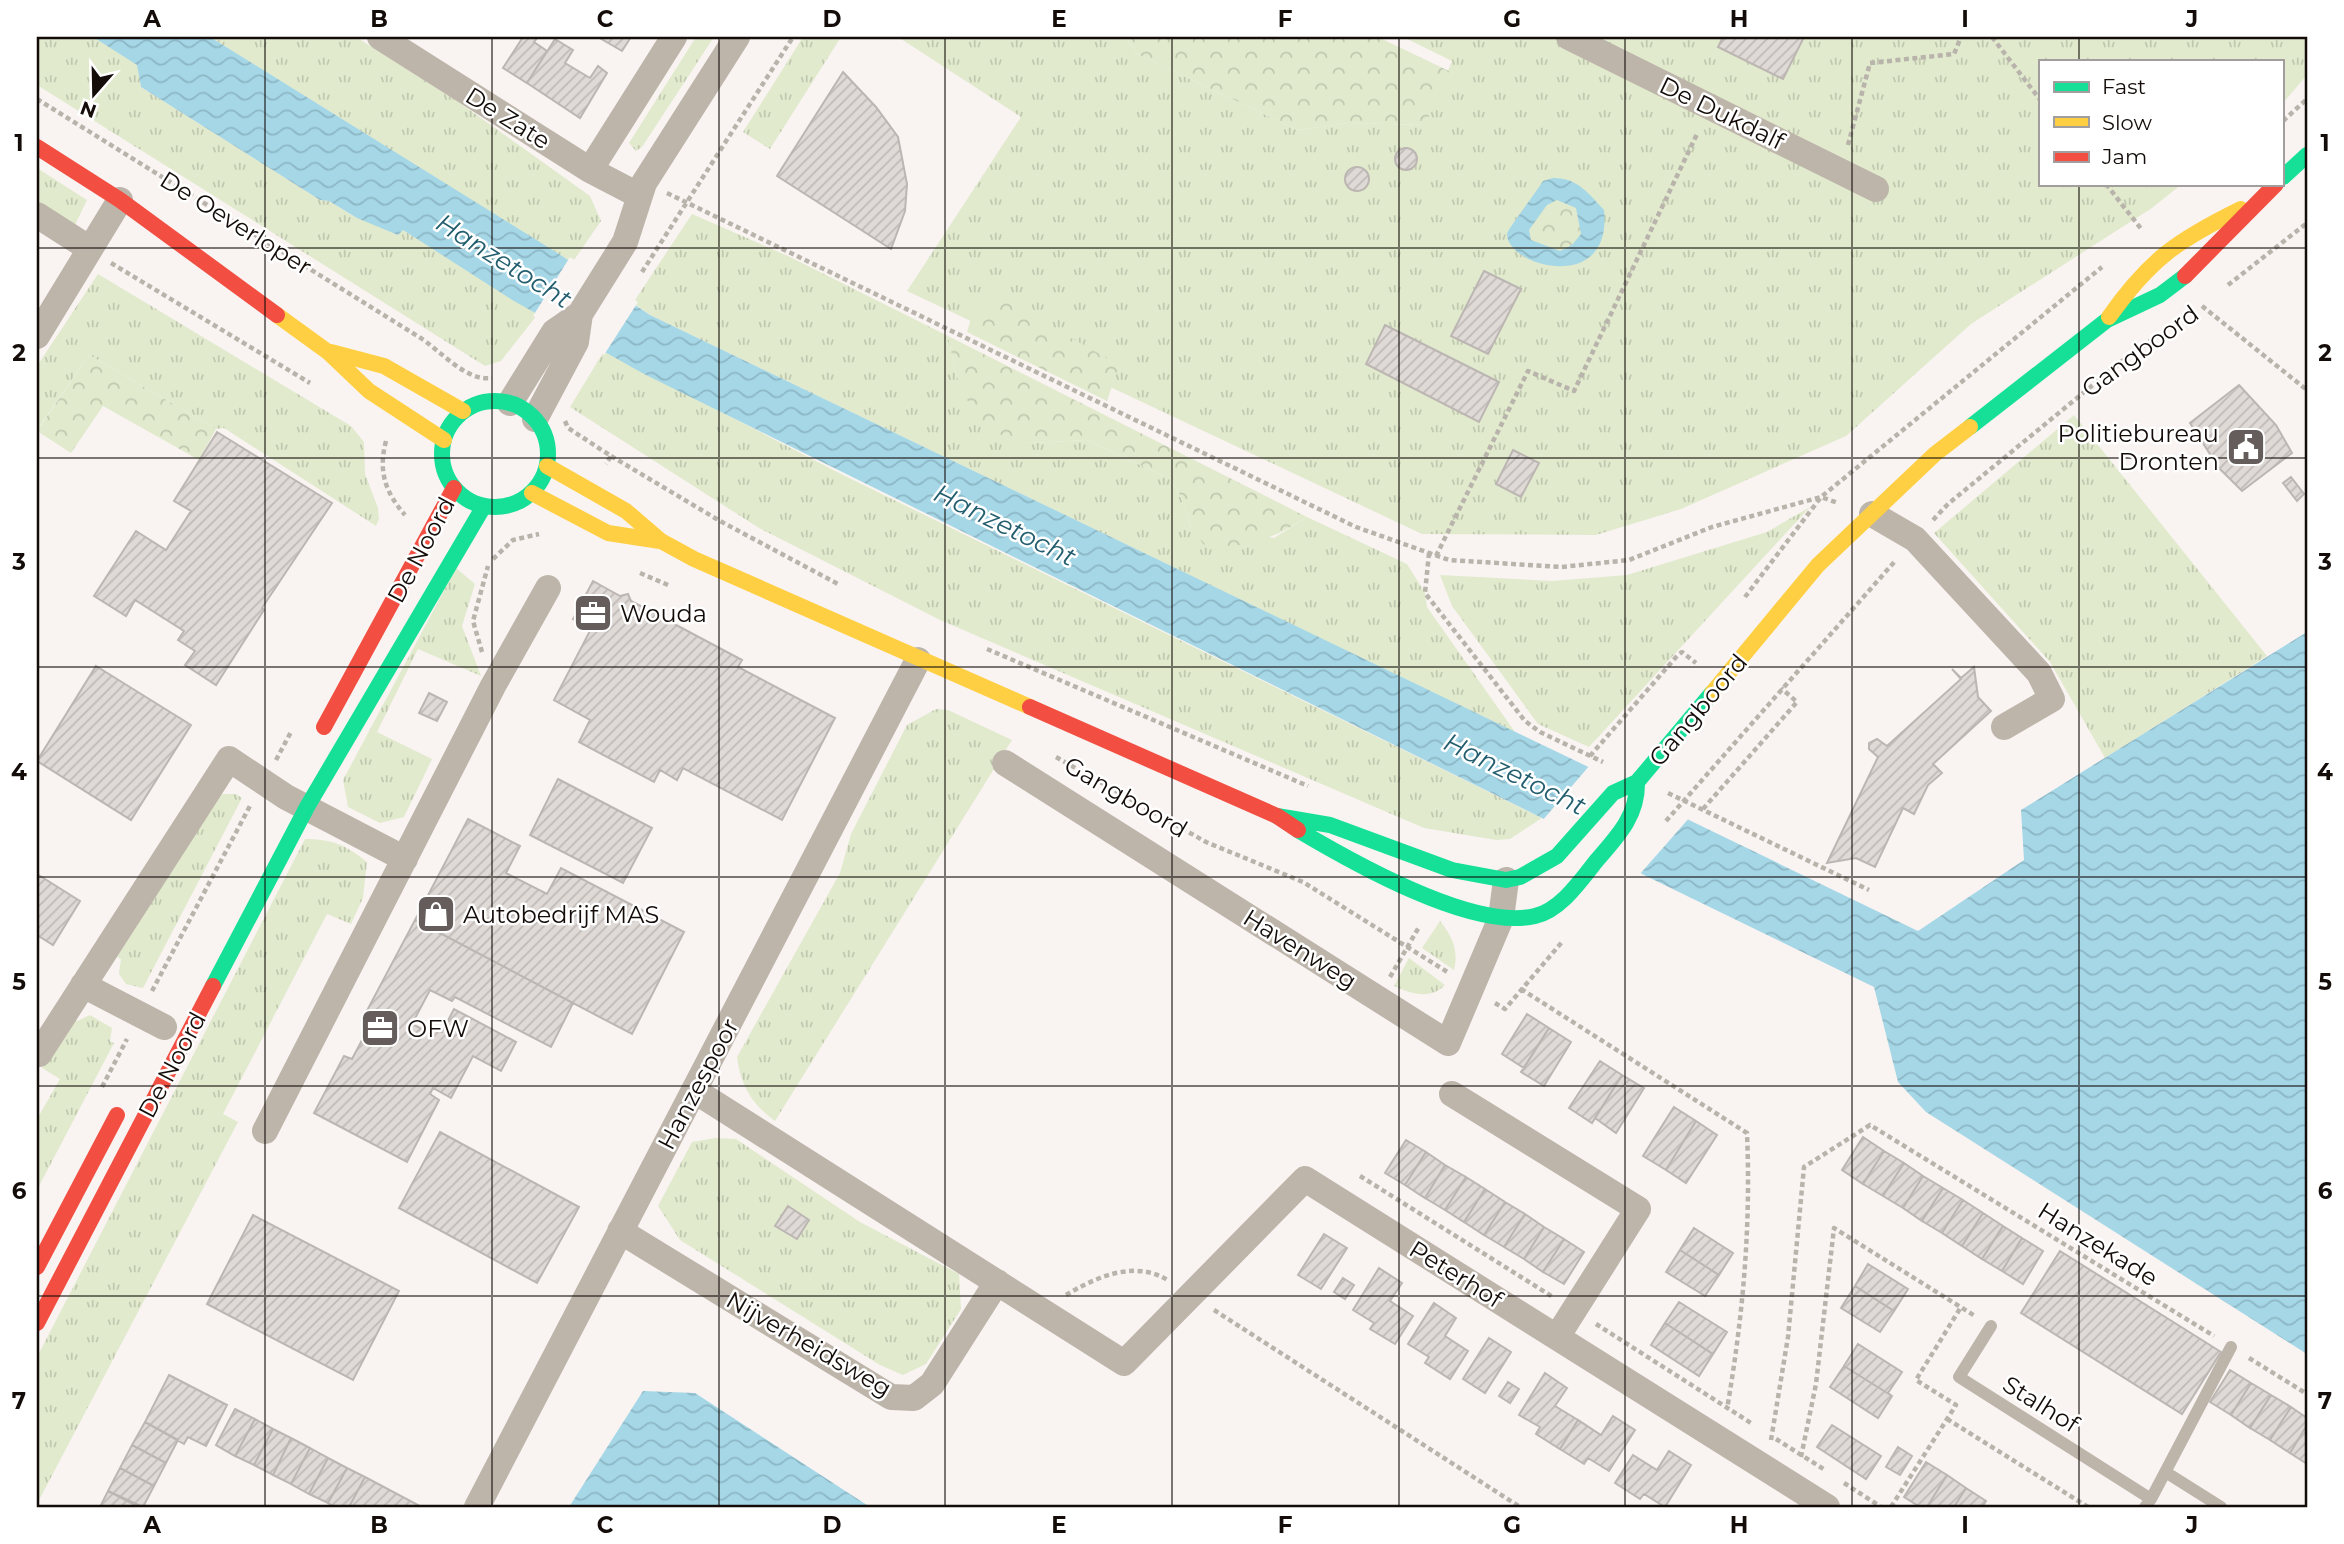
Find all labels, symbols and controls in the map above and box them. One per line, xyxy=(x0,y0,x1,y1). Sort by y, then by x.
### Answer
text: A xyxy=(142,5,161,33)
text: B xyxy=(370,5,388,33)
text: C xyxy=(597,5,614,33)
text: D xyxy=(823,5,842,33)
text: E xyxy=(1051,5,1067,33)
text: F xyxy=(1278,5,1293,33)
text: G xyxy=(1503,5,1521,33)
text: H xyxy=(1730,5,1748,33)
text: I xyxy=(1961,5,1969,33)
text: J xyxy=(2185,5,2198,33)
north arrow xyxy=(60,60,130,130)
legend xyxy=(2039,60,2284,186)
street label: De Dukdalf xyxy=(1655,70,1790,156)
text: Fast xyxy=(2102,74,2146,99)
street label: De Zate xyxy=(460,81,556,155)
text: N xyxy=(77,96,100,123)
text: Slow xyxy=(2102,110,2152,135)
text: 1 xyxy=(14,129,24,157)
text: 1 xyxy=(2320,129,2330,157)
text: Jam xyxy=(2101,144,2147,169)
street label: De Oeverloper xyxy=(155,165,317,281)
water label: Hanzetocht xyxy=(430,207,578,316)
street label: Gangboord xyxy=(2076,299,2204,403)
text: 2 xyxy=(12,339,26,367)
text: 2 xyxy=(2318,339,2332,367)
place label: Politiebureau Dronten xyxy=(2057,419,2219,476)
public building icon: Politiebureau Dronten xyxy=(2225,426,2267,468)
water label: Hanzetocht xyxy=(929,477,1082,573)
street label: De Noord xyxy=(381,492,461,608)
text: 3 xyxy=(11,548,26,576)
text: 3 xyxy=(2317,548,2332,576)
office icon: Wouda xyxy=(572,592,614,634)
place label: Wouda xyxy=(620,599,707,628)
street label: Gangboord xyxy=(1643,648,1753,772)
water label: Hanzetocht xyxy=(1439,726,1592,822)
street label: Gangboord xyxy=(1059,750,1193,844)
text: 4 xyxy=(11,758,27,786)
text: 4 xyxy=(2317,758,2333,786)
shop icon: Autobedrijf MAS xyxy=(415,893,457,935)
place label: Autobedrijf MAS xyxy=(463,900,659,929)
street label: Havenweg xyxy=(1238,903,1362,995)
text: 5 xyxy=(12,968,26,996)
text: 5 xyxy=(2318,968,2332,996)
street label: De Noord xyxy=(132,1007,212,1123)
office icon: OFW xyxy=(359,1007,401,1049)
place label: OFW xyxy=(407,1014,469,1043)
street label: Hanzespoor xyxy=(651,1014,745,1154)
text: 6 xyxy=(12,1177,27,1205)
text: 6 xyxy=(2318,1177,2333,1205)
street label: Hanzekade xyxy=(2033,1196,2163,1292)
street label: Peterhof xyxy=(1404,1234,1509,1314)
street label: Nijverheidsweg xyxy=(721,1285,897,1403)
street label: Stalhof xyxy=(1998,1369,2085,1439)
text: 7 xyxy=(12,1387,26,1415)
text: 7 xyxy=(2318,1387,2332,1415)
text: A xyxy=(142,1511,161,1539)
text: B xyxy=(370,1511,388,1539)
text: C xyxy=(597,1511,614,1539)
text: D xyxy=(823,1511,842,1539)
text: E xyxy=(1051,1511,1067,1539)
text: F xyxy=(1278,1511,1293,1539)
text: G xyxy=(1503,1511,1521,1539)
text: H xyxy=(1730,1511,1748,1539)
text: I xyxy=(1961,1511,1969,1539)
text: J xyxy=(2185,1511,2198,1539)

